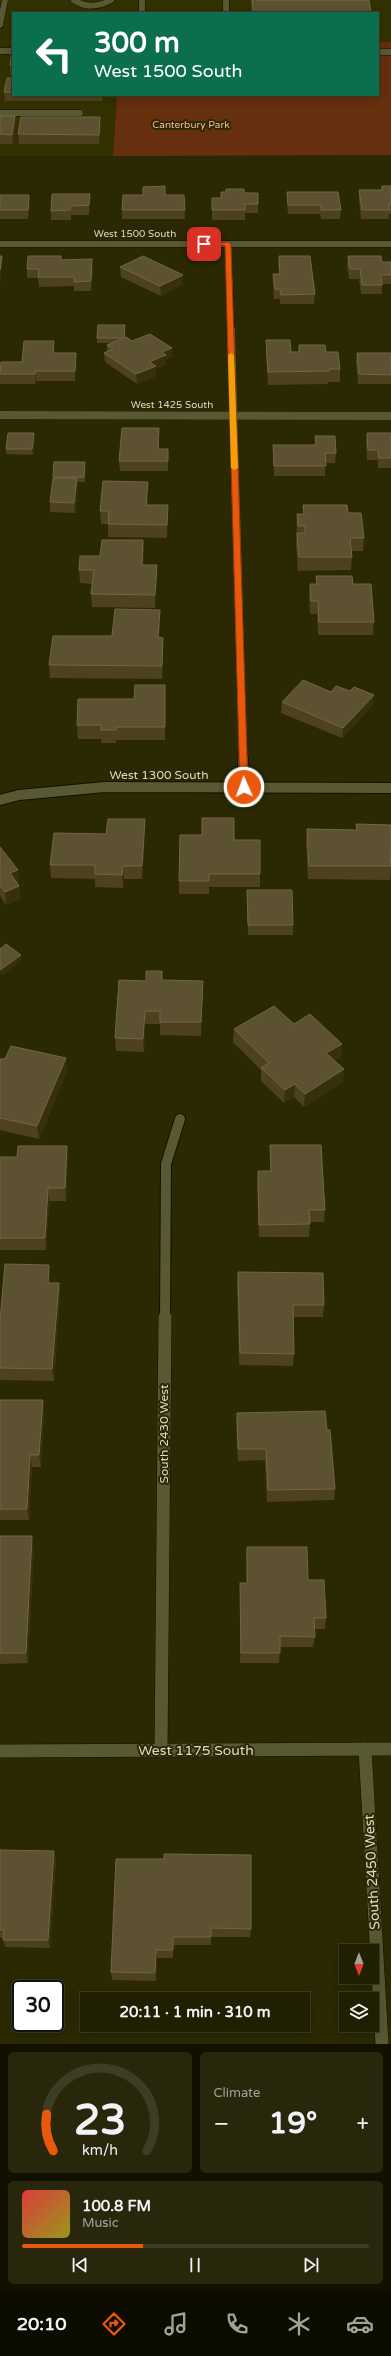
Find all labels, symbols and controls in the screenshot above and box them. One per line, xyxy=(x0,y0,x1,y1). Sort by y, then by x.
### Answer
text: 300 m xyxy=(94,26,180,60)
icon: left xyxy=(28,28,80,80)
text: West 1500 South xyxy=(94,60,242,82)
park label: Canterbury Park xyxy=(152,119,230,131)
pin xyxy=(187,227,221,261)
street label: West 1500 South xyxy=(94,228,176,240)
icon: arrive xyxy=(193,233,215,255)
street label: West 1425 South xyxy=(131,399,213,411)
position arrow xyxy=(223,766,265,808)
street label: West 1300 South xyxy=(110,768,208,782)
street label: South 2430 West xyxy=(157,1384,171,1483)
street label: West 1175 South xyxy=(138,1742,254,1759)
street label: South 2450 West xyxy=(360,1813,384,1930)
north arrow xyxy=(339,1944,379,1984)
map controls xyxy=(339,1944,379,2032)
speed limit sign: 30 xyxy=(12,1980,64,2032)
button: layers xyxy=(339,1992,379,2032)
text: 20:11 · 1 min · 310 m xyxy=(120,2003,270,2021)
text: Climate xyxy=(214,2085,260,2101)
text: 23 xyxy=(74,2095,126,2145)
text: 19° xyxy=(268,2105,317,2142)
text: − xyxy=(214,2111,229,2137)
text: + xyxy=(357,2111,369,2137)
text: km/h xyxy=(82,2141,118,2158)
text: 100.8 FM xyxy=(82,2197,151,2215)
text: Music xyxy=(82,2215,119,2231)
icon: previous xyxy=(69,2254,91,2276)
icon: pause xyxy=(184,2254,206,2276)
icon: next xyxy=(300,2254,322,2276)
icon: directions xyxy=(100,2310,128,2338)
icon: music xyxy=(162,2310,190,2338)
icon: phone xyxy=(223,2310,251,2338)
icon: climate xyxy=(285,2310,313,2338)
icon: car xyxy=(346,2310,374,2338)
text: 20:10 xyxy=(17,2313,67,2335)

